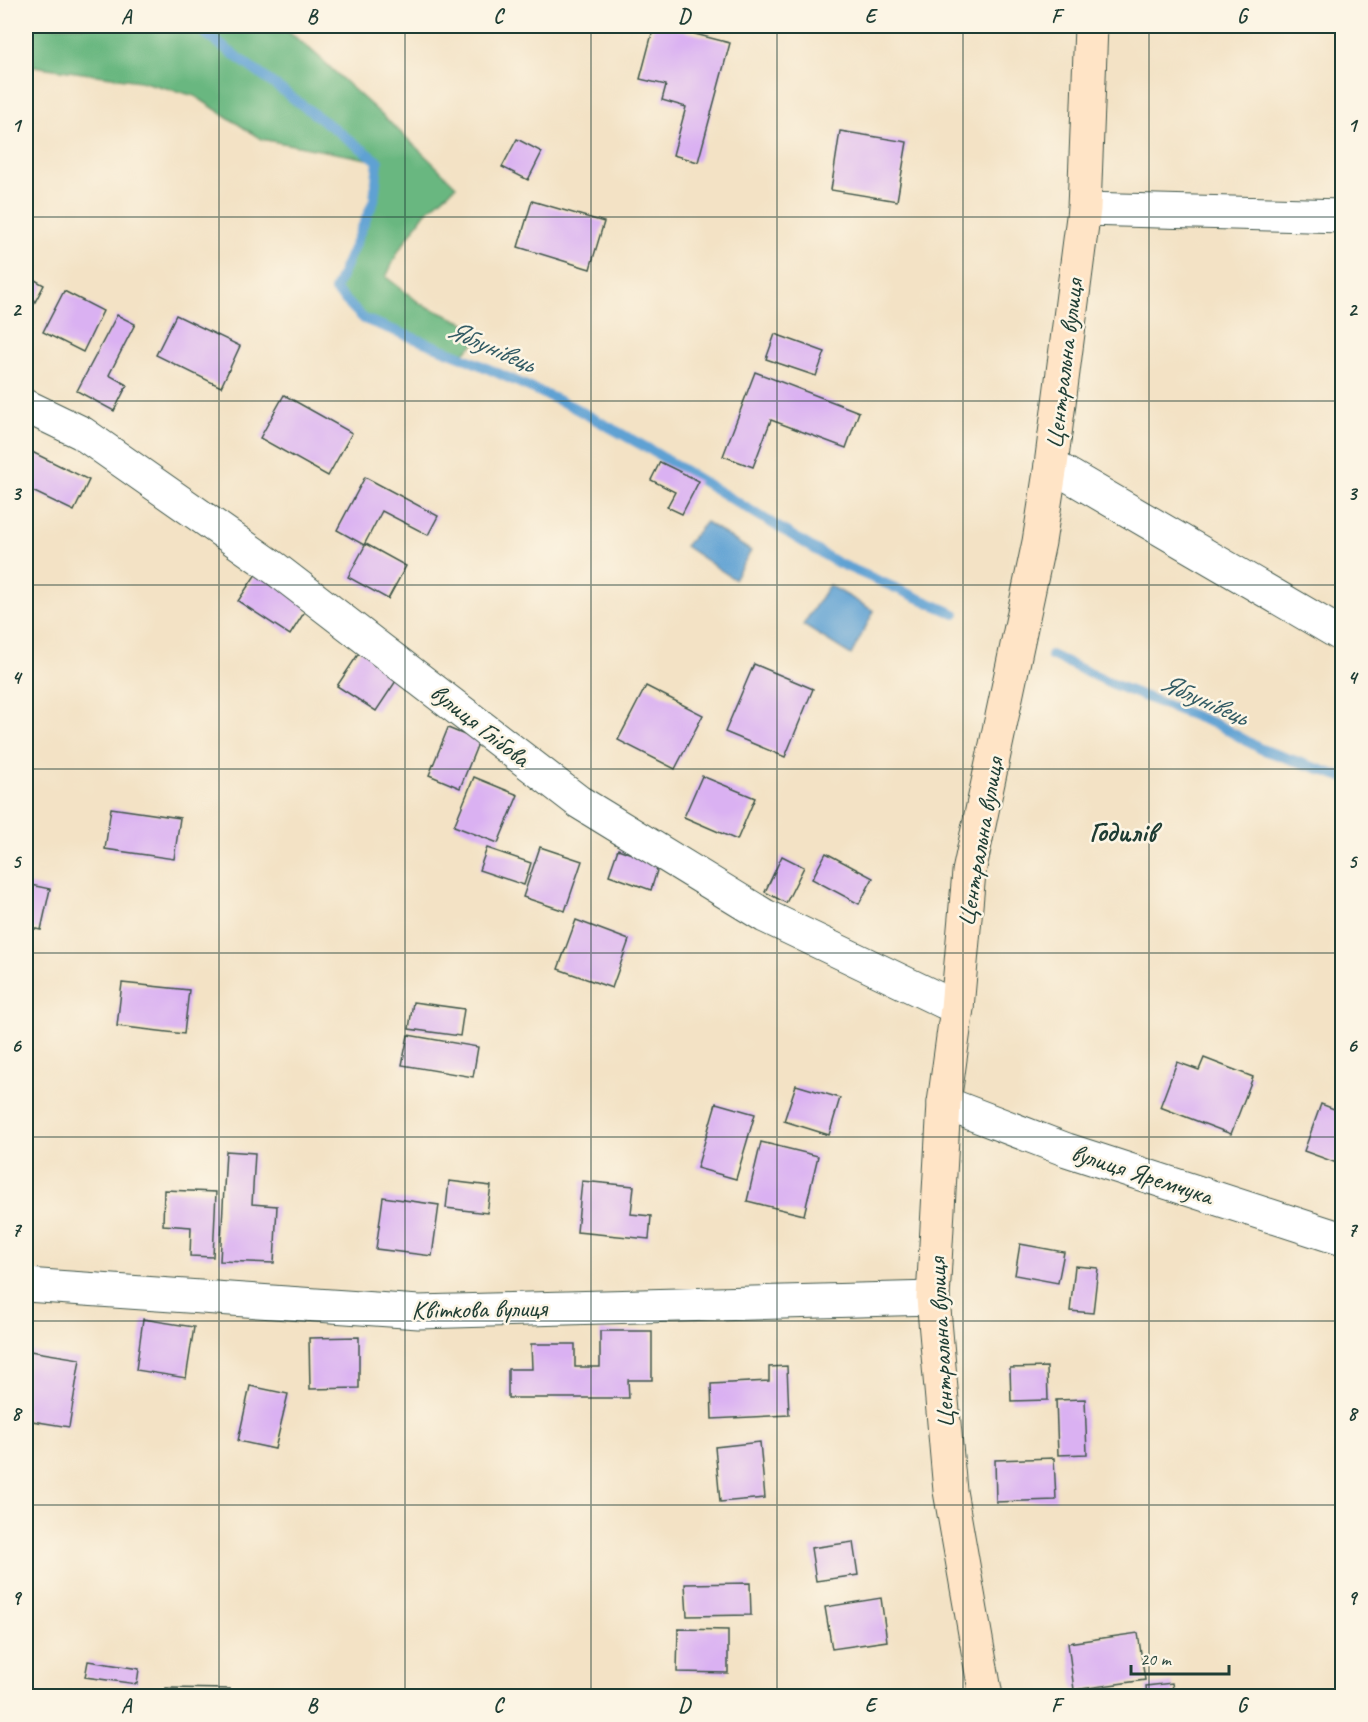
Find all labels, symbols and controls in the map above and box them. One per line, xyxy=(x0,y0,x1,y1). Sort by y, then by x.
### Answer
text: A xyxy=(121,4,133,29)
text: B xyxy=(307,4,319,29)
text: C xyxy=(493,4,505,29)
text: D xyxy=(678,4,692,29)
text: E xyxy=(865,4,879,29)
text: F xyxy=(1051,4,1065,29)
text: G xyxy=(1237,4,1250,29)
text: 1 xyxy=(12,113,23,138)
text: 1 xyxy=(1348,113,1359,138)
street label: Центральна вулиця xyxy=(1037,275,1091,451)
text: 2 xyxy=(12,297,23,322)
text: 2 xyxy=(1348,297,1359,322)
water label: Яблунівець xyxy=(442,312,542,381)
text: 3 xyxy=(12,481,23,506)
text: 3 xyxy=(1348,481,1359,506)
text: 4 xyxy=(12,665,24,690)
water label: Яблунівець xyxy=(1155,665,1255,734)
text: 4 xyxy=(1348,665,1360,690)
street label: вулиця Глібова xyxy=(424,676,538,775)
street label: Центральна вулиця xyxy=(949,753,1011,929)
district label: Годилів xyxy=(1089,814,1163,849)
text: 5 xyxy=(12,849,23,874)
text: 5 xyxy=(1348,849,1359,874)
text: 6 xyxy=(11,1033,22,1058)
text: 6 xyxy=(1347,1033,1358,1058)
street label: вулиця Яремчука xyxy=(1067,1136,1219,1213)
text: 7 xyxy=(12,1217,23,1242)
text: 7 xyxy=(1348,1217,1359,1242)
street label: Центральна вулиця xyxy=(920,1255,962,1429)
street label: Квіткова вулиця xyxy=(411,1291,549,1327)
text: 8 xyxy=(12,1401,24,1426)
text: 8 xyxy=(1348,1401,1360,1426)
text: 9 xyxy=(12,1585,23,1610)
text: 9 xyxy=(1348,1585,1359,1610)
scale bar xyxy=(1131,1638,1228,1676)
text: 20 m xyxy=(1140,1648,1173,1670)
text: A xyxy=(121,1693,133,1718)
text: B xyxy=(307,1693,319,1718)
text: C xyxy=(493,1693,505,1718)
text: D xyxy=(678,1693,692,1718)
text: E xyxy=(865,1693,879,1718)
text: F xyxy=(1051,1693,1065,1718)
text: G xyxy=(1237,1693,1250,1718)

